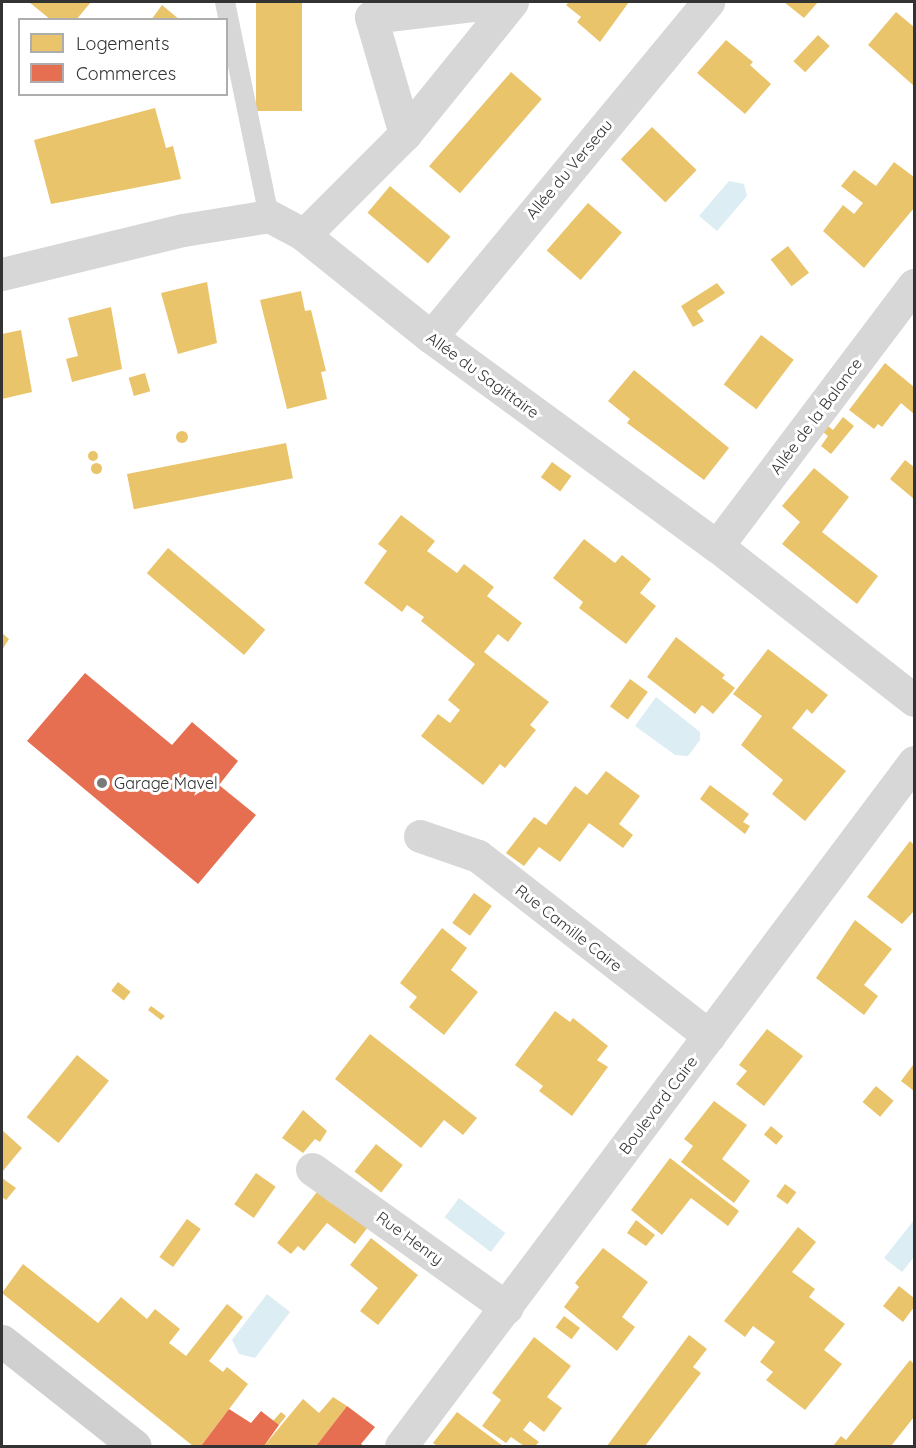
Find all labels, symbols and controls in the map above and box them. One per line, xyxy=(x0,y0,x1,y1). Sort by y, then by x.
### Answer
legend xyxy=(18,18,228,96)
text: Logements xyxy=(76,32,169,55)
text: Commerces xyxy=(76,62,176,85)
street label: Allée du Verseau xyxy=(522,115,616,223)
street label: Allée du Sagittaire xyxy=(423,328,543,422)
street label: Allée de la Balance xyxy=(766,354,866,478)
place label: Garage Mavel xyxy=(114,773,218,793)
marker: Garage Mavel xyxy=(95,776,109,790)
street label: Rue Camille Caire xyxy=(512,880,626,976)
street label: Boulevard Caire xyxy=(615,1052,701,1158)
street label: Rue Henry xyxy=(373,1207,447,1269)

